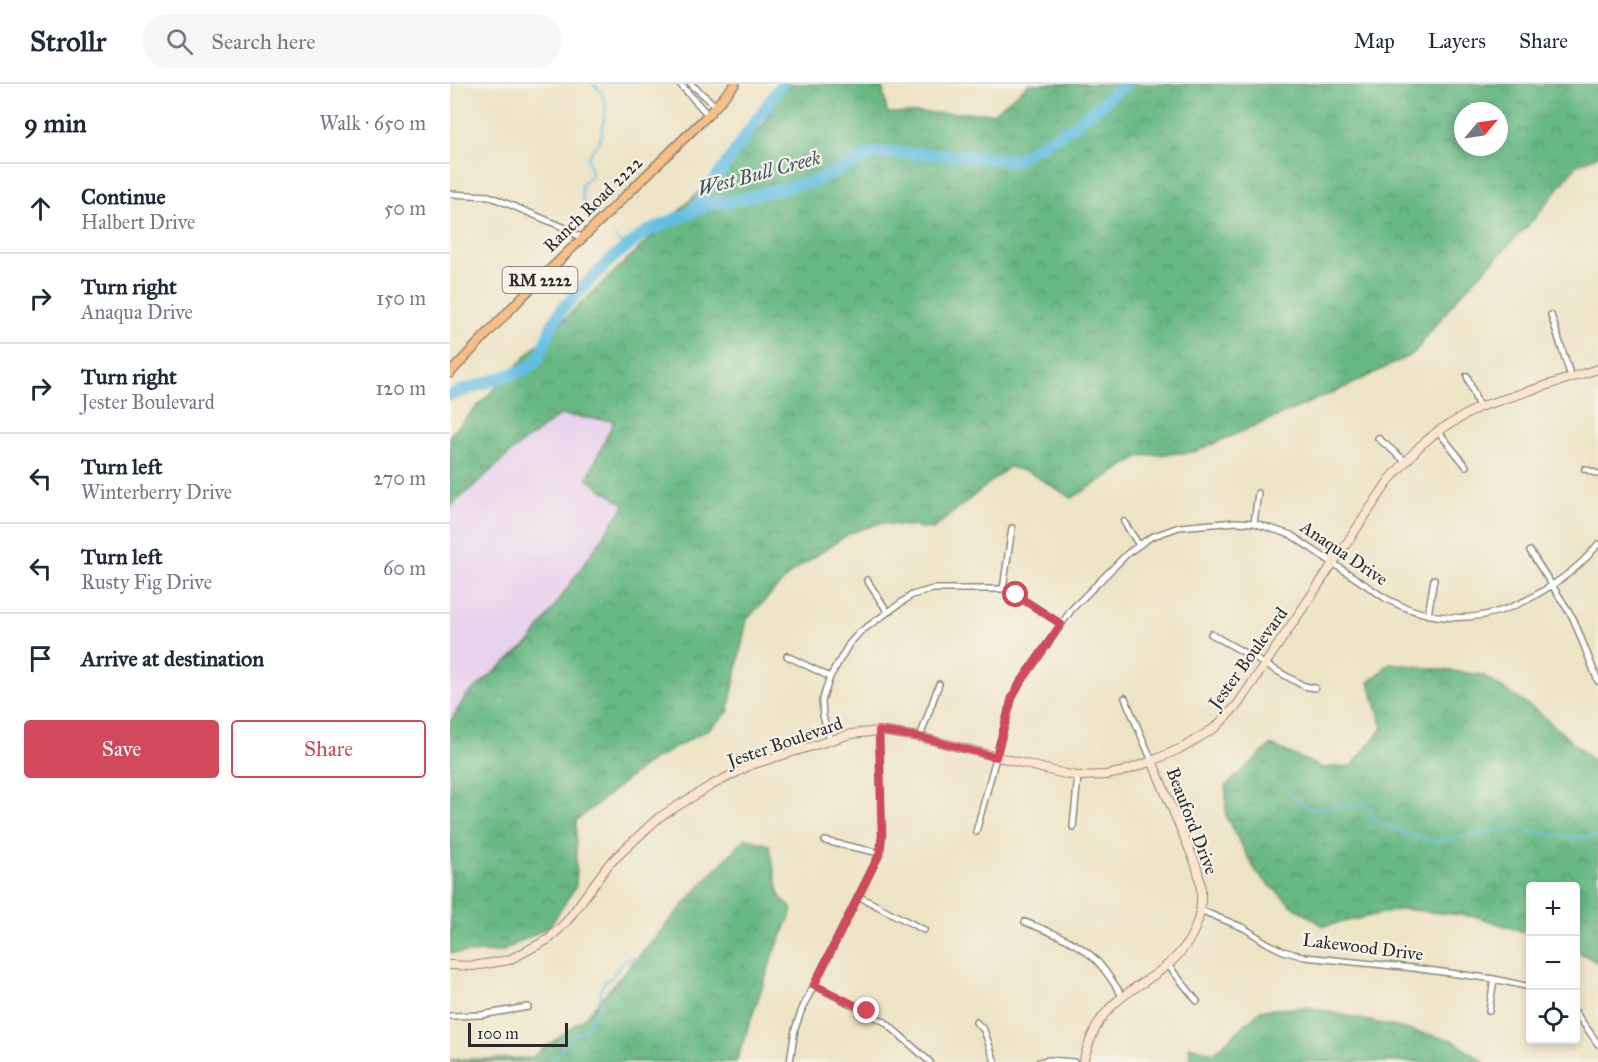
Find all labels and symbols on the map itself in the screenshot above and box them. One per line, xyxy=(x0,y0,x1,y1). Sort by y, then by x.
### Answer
north arrow xyxy=(1454,102,1508,156)
water label: West Bull Creek xyxy=(695,145,823,201)
street label: Ranch Road 2222 xyxy=(539,151,647,257)
road number: RM 2222 xyxy=(502,267,578,293)
street label: Anaqua Drive xyxy=(1295,515,1392,591)
route start xyxy=(1002,581,1028,607)
street label: Jester Boulevard xyxy=(1203,603,1293,715)
street label: Jester Boulevard xyxy=(723,712,846,774)
street label: Beauford Drive xyxy=(1162,764,1222,878)
street label: Lakewood Drive xyxy=(1302,929,1424,965)
route end xyxy=(853,997,879,1023)
scale bar xyxy=(468,1020,568,1048)

